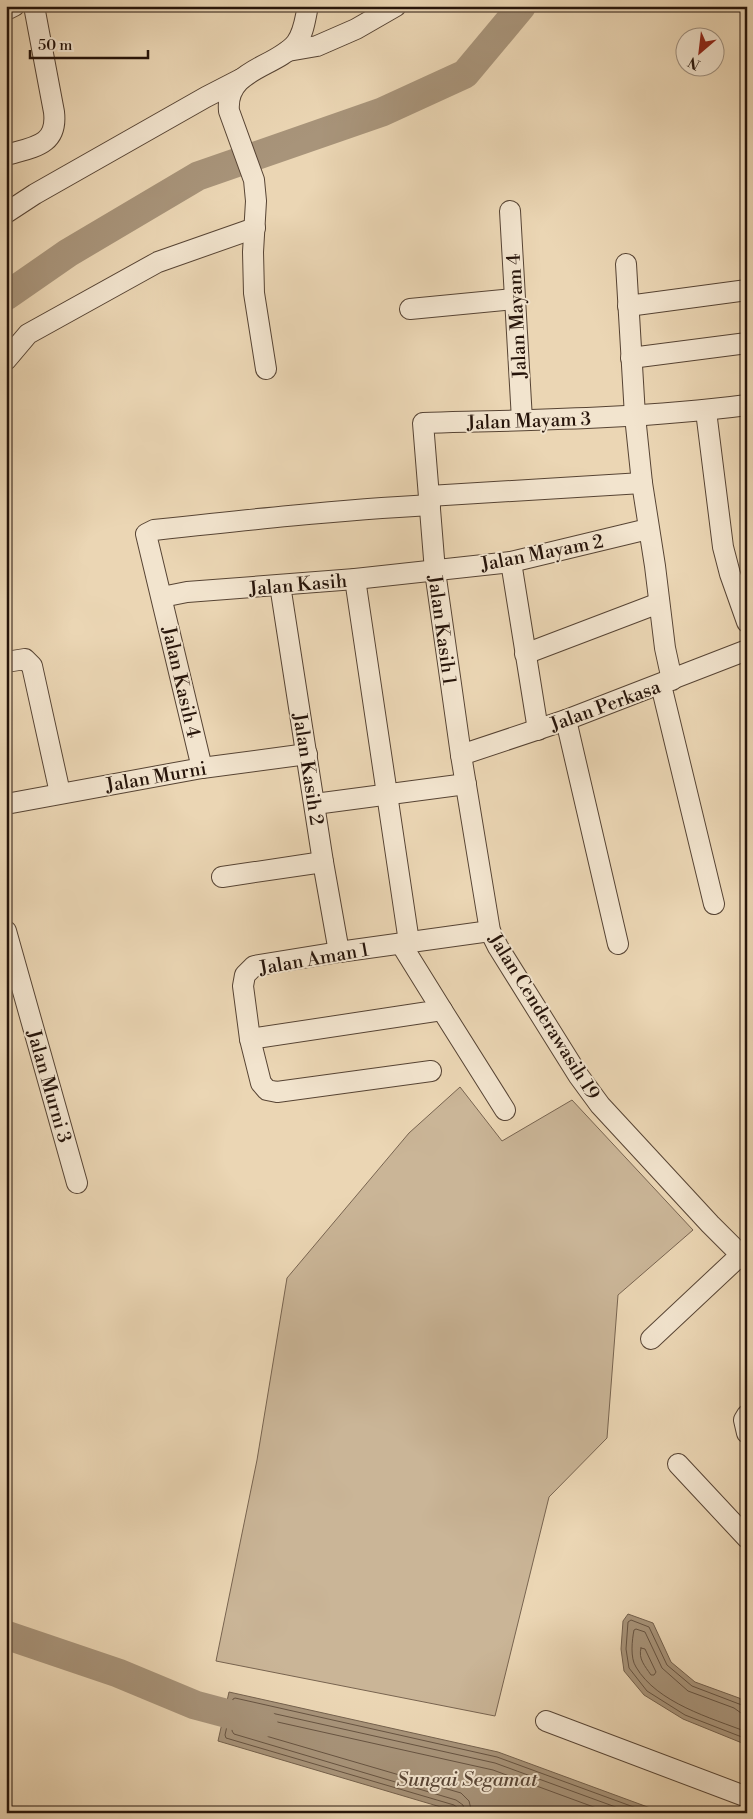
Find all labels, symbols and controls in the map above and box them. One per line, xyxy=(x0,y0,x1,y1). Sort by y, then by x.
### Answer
scale bar xyxy=(30,28,148,60)
north arrow xyxy=(676,28,726,78)
text: 50 m xyxy=(38,36,72,55)
text: N xyxy=(685,52,703,73)
street label: Jalan Mayam 4 xyxy=(502,253,532,380)
street label: Jalan Mayam 3 xyxy=(466,407,592,435)
street label: Jalan Mayam 2 xyxy=(478,529,606,577)
street label: Jalan Kasih xyxy=(247,569,348,601)
street label: Jalan Kasih 1 xyxy=(422,573,462,686)
street label: Jalan Kasih 4 xyxy=(156,623,205,740)
street label: Jalan Perkasa xyxy=(546,675,664,737)
street label: Jalan Kasih 2 xyxy=(287,710,329,827)
street label: Jalan Murni xyxy=(103,756,208,798)
street label: Jalan Cenderawasih 19 xyxy=(483,928,605,1104)
street label: Jalan Aman 1 xyxy=(257,938,371,981)
street label: Jalan Murni 3 xyxy=(21,1026,77,1145)
water label: Sungai Segamat xyxy=(397,1768,538,1793)

